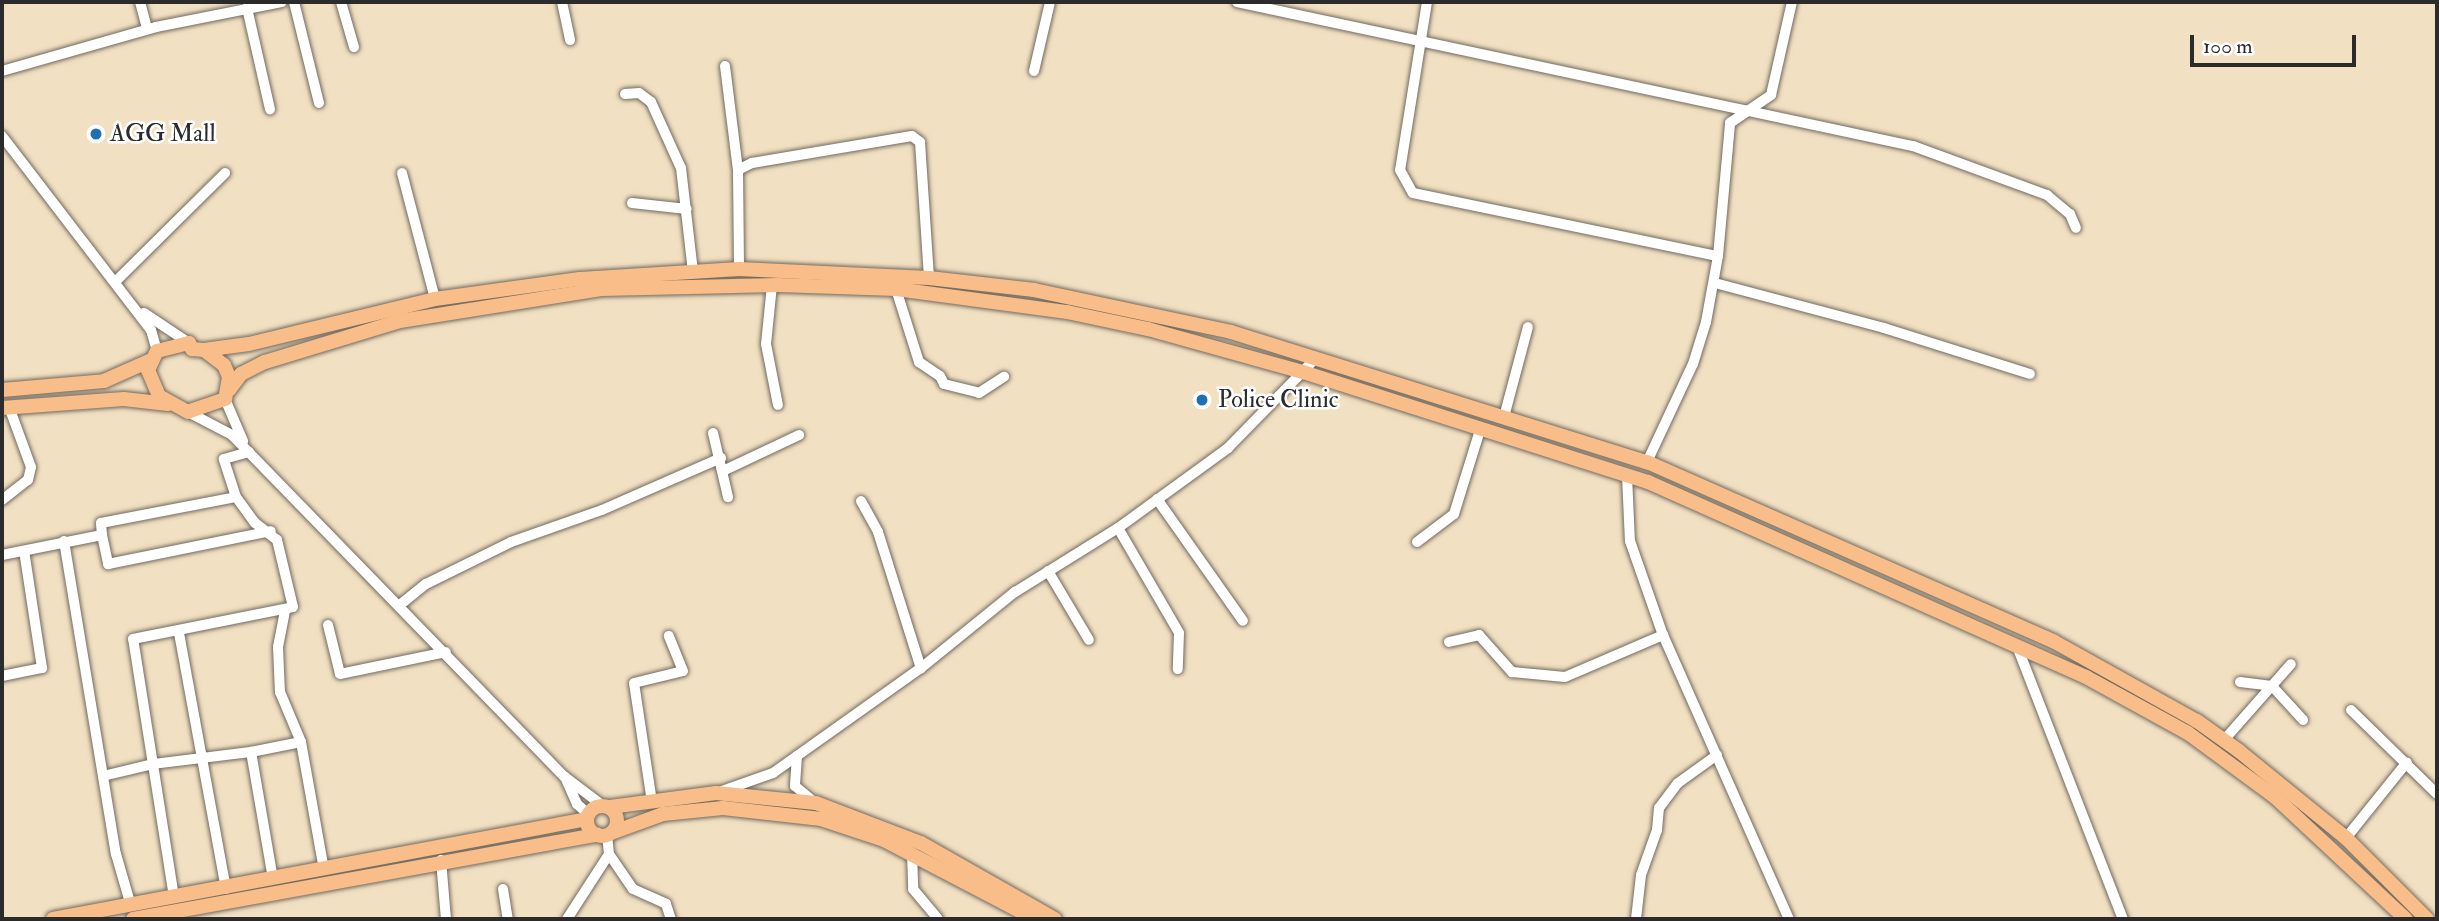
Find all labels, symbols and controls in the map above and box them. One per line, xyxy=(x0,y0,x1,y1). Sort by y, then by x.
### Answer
scale bar xyxy=(2194,21,2360,65)
text: 100 m xyxy=(2203,33,2253,60)
place label: AGG Mall xyxy=(110,120,216,148)
marker: AGG Mall xyxy=(88,126,104,142)
place label: Police Clinic xyxy=(1218,386,1338,414)
marker: Police Clinic xyxy=(1192,390,1212,410)

